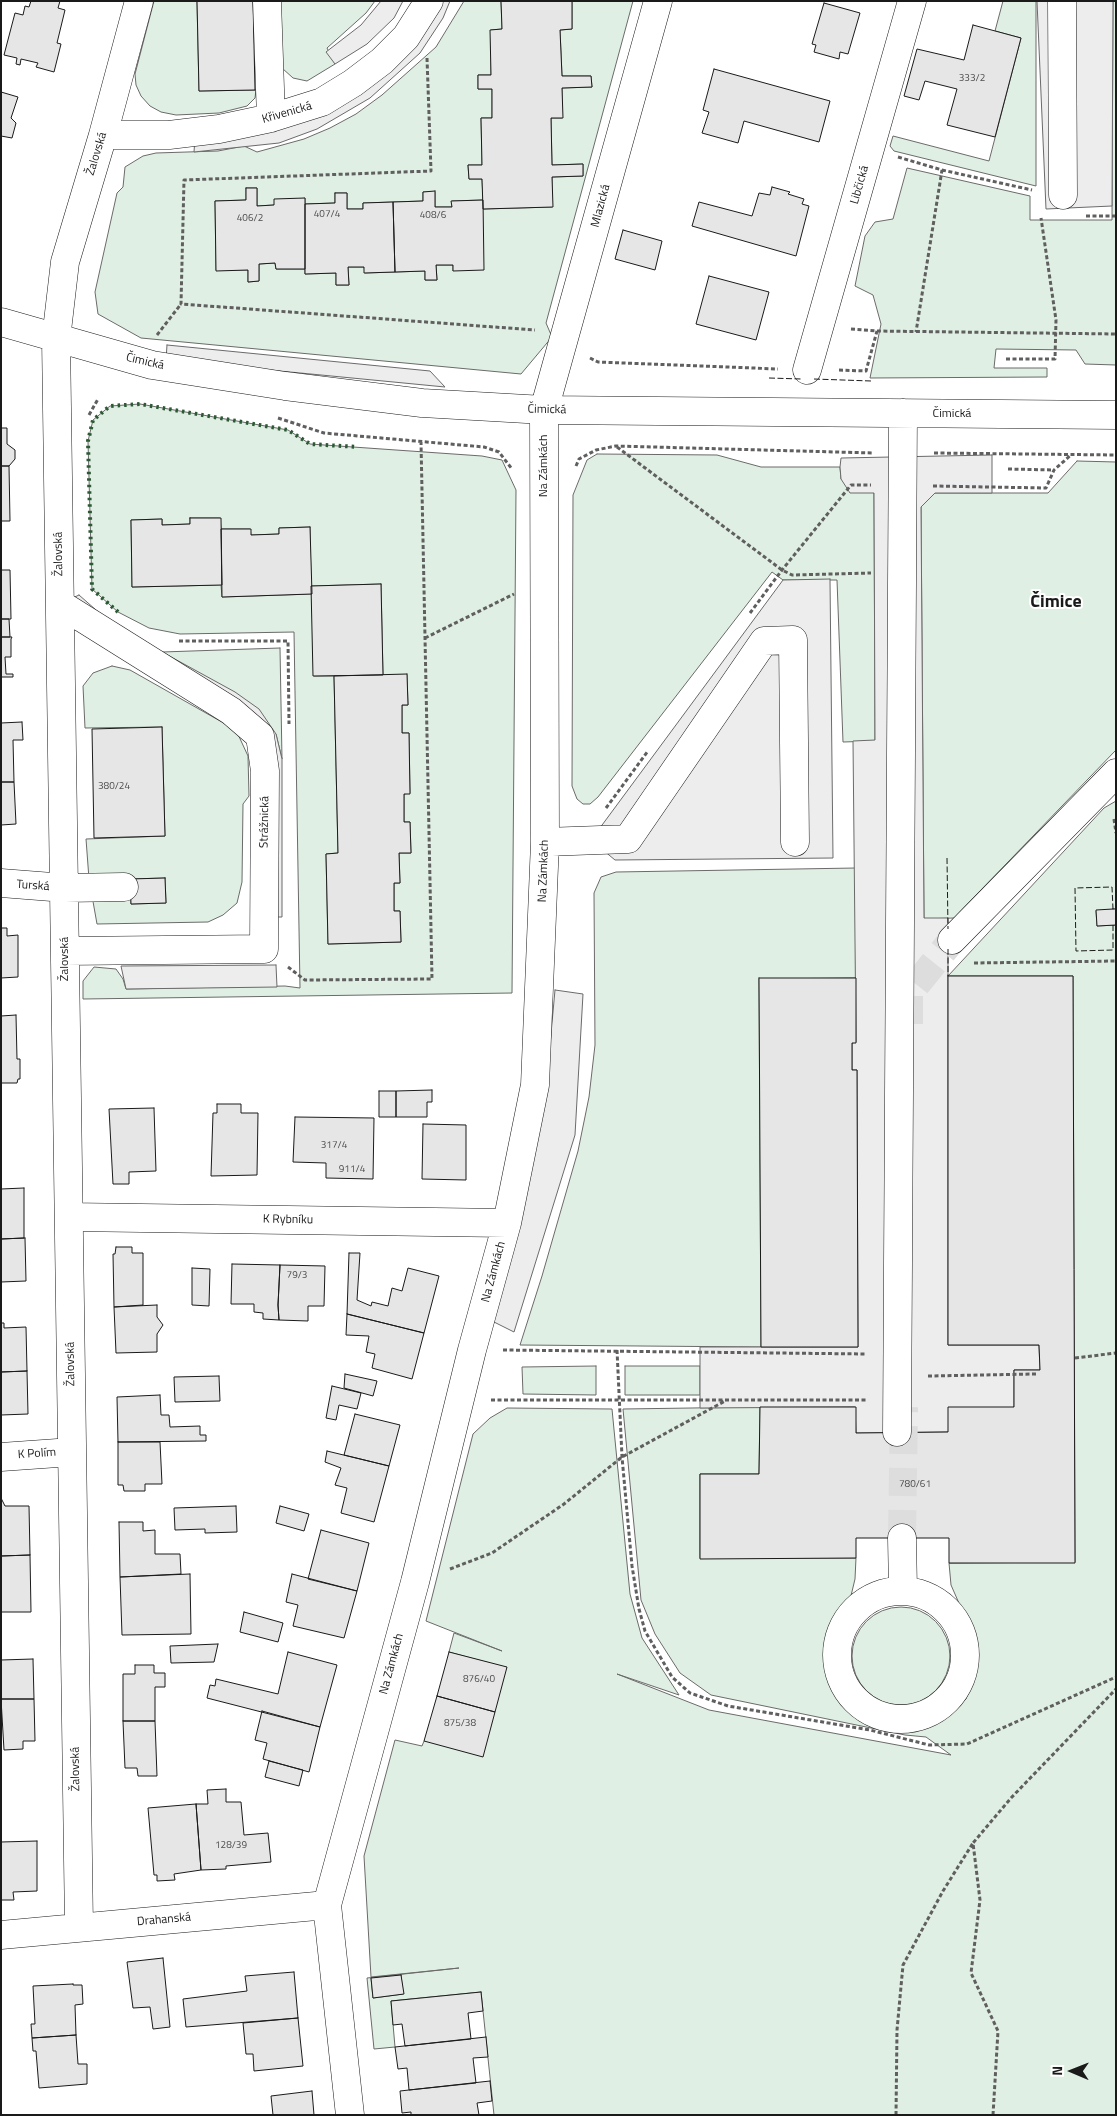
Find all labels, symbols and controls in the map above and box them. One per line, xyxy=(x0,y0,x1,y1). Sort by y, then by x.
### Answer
house number: 333/2 xyxy=(959,73,985,85)
street label: Křivenická xyxy=(260,99,314,127)
street label: Žalovská xyxy=(84,131,110,177)
street label: Libčická xyxy=(848,164,872,206)
street label: Mlazická xyxy=(588,183,614,229)
house number: 407/4 xyxy=(314,209,340,221)
house number: 408/6 xyxy=(420,210,446,222)
house number: 406/2 xyxy=(237,213,263,225)
street label: Čimická xyxy=(124,351,166,373)
street label: Čimická xyxy=(527,402,567,418)
street label: Čimická xyxy=(933,407,971,421)
street label: Na Zámkách xyxy=(537,435,551,497)
street label: Žalovská xyxy=(51,532,67,576)
district label: Čimice xyxy=(1030,592,1082,614)
house number: 380/24 xyxy=(98,781,130,793)
street label: Strážnická xyxy=(257,796,273,848)
street label: Na Zámkách xyxy=(536,839,552,903)
street label: Turská xyxy=(16,878,50,894)
street label: Žalovská xyxy=(58,937,72,981)
house number: 317/4 xyxy=(321,1140,347,1152)
house number: 911/4 xyxy=(339,1164,365,1176)
street label: K Rybníku xyxy=(263,1212,313,1228)
street label: Na Zámkách xyxy=(479,1240,509,1304)
house number: 79/3 xyxy=(287,1270,307,1282)
street label: Žalovská xyxy=(63,1342,79,1386)
street label: K Polím xyxy=(17,1445,57,1463)
house number: 780/61 xyxy=(899,1479,931,1491)
street label: Na Zámkách xyxy=(377,1632,407,1696)
house number: 876/40 xyxy=(463,1674,495,1686)
house number: 875/38 xyxy=(444,1718,476,1730)
street label: Žalovská xyxy=(68,1747,84,1791)
house number: 128/39 xyxy=(215,1840,247,1852)
street label: Drahanská xyxy=(136,1910,192,1930)
north arrow xyxy=(1047,2046,1097,2096)
text: N xyxy=(1046,2066,1067,2076)

